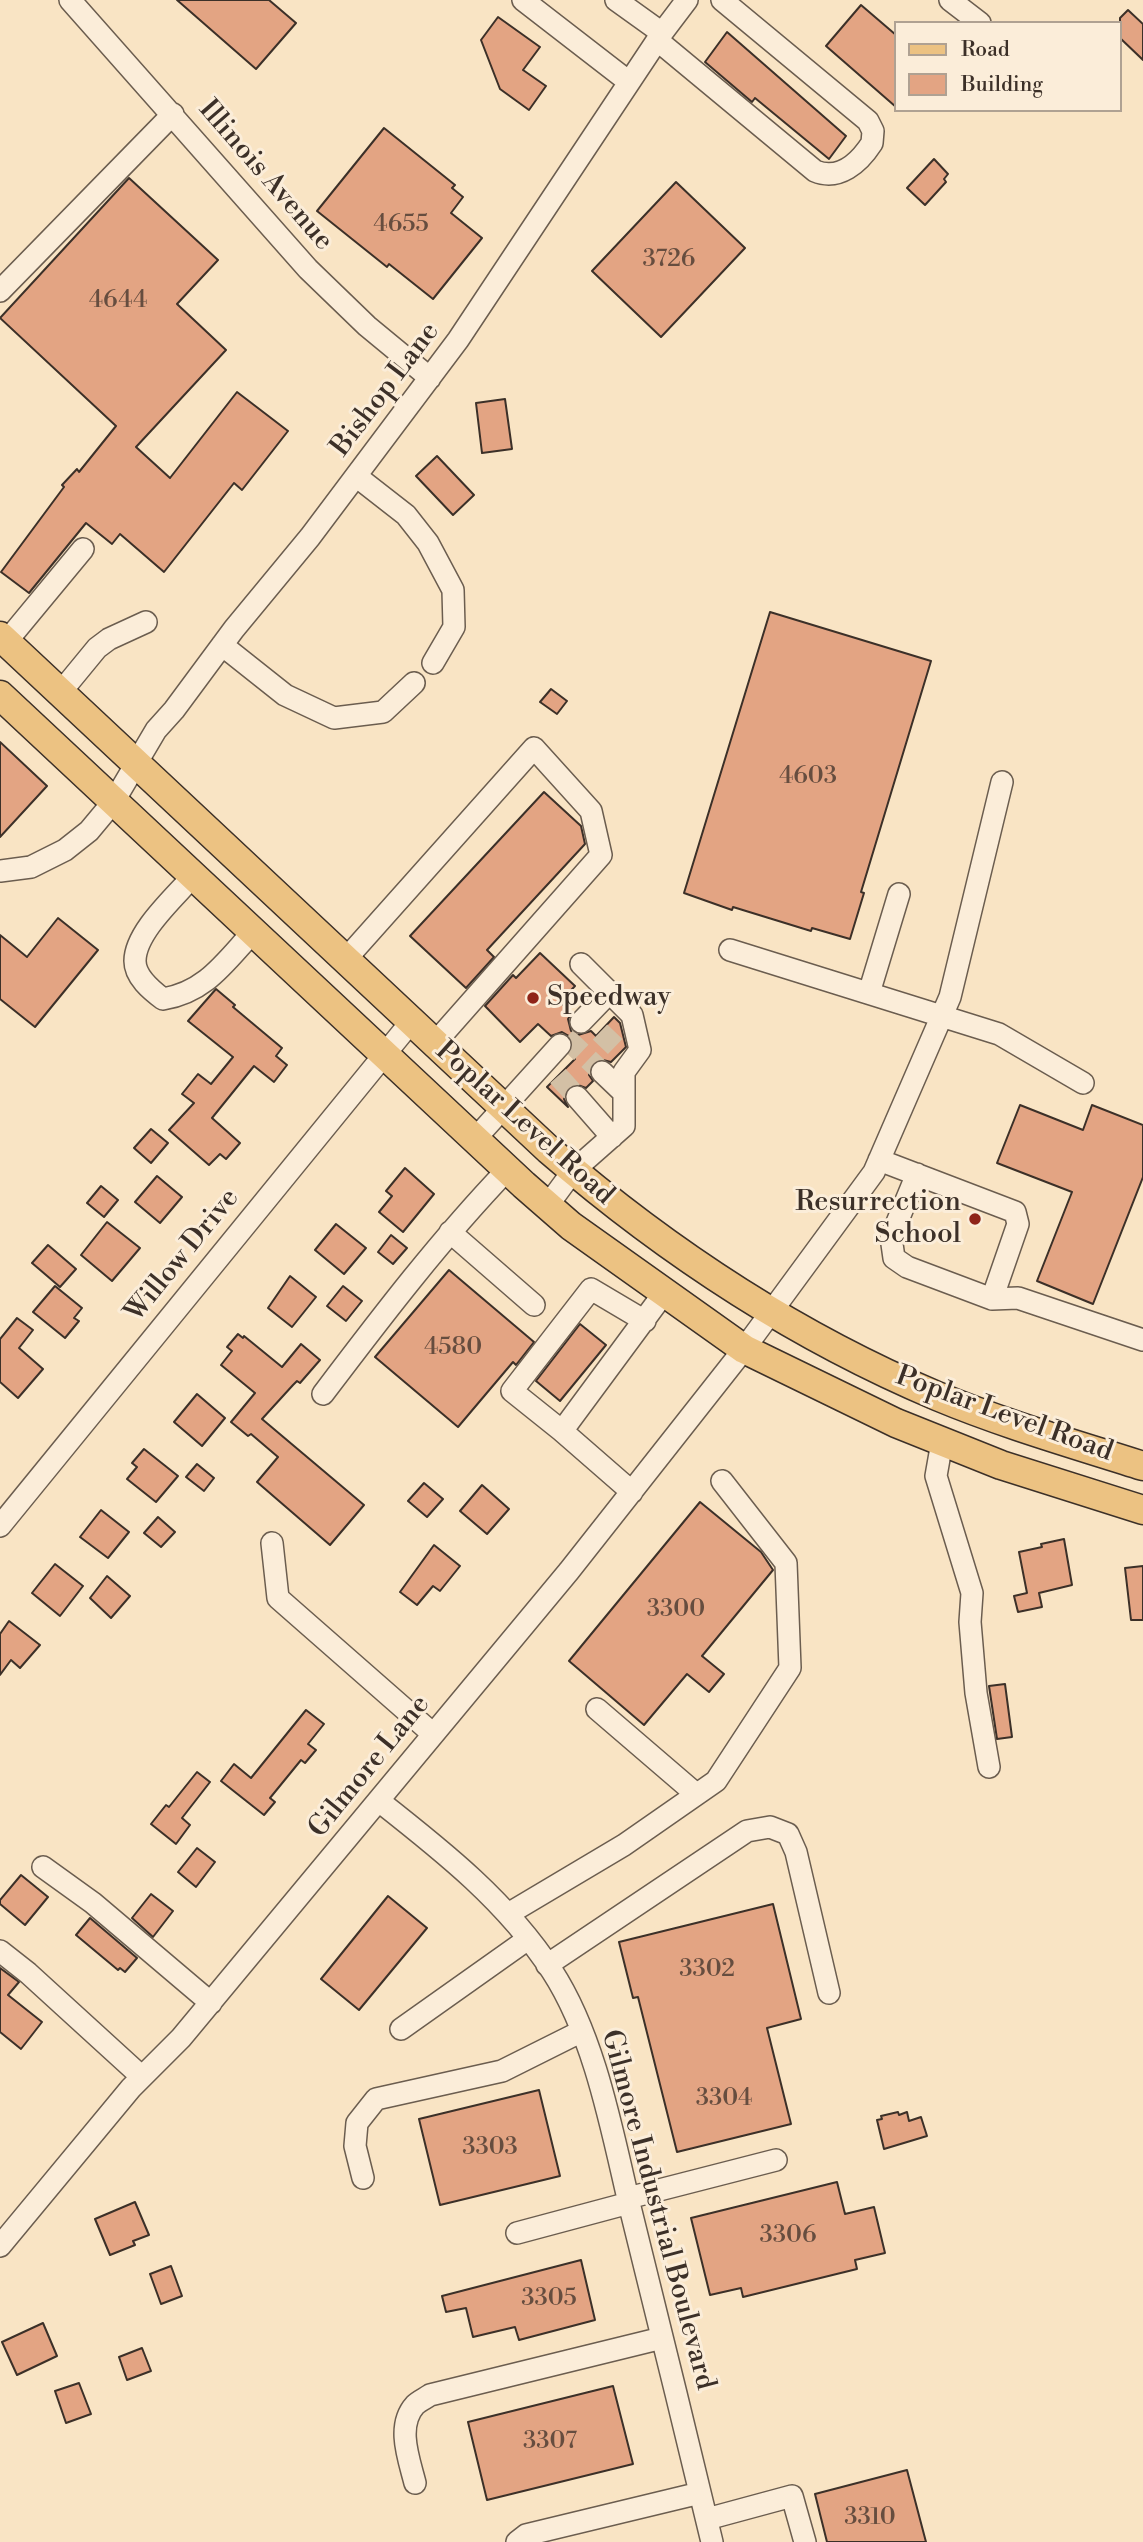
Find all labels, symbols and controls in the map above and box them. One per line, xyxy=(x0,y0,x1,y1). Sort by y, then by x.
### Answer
legend xyxy=(894,21,1122,112)
text: Road xyxy=(961,37,1010,63)
text: Building xyxy=(961,72,1043,98)
street label: Illinois Avenue xyxy=(191,94,339,258)
house number: 4655 xyxy=(373,211,429,239)
house number: 3726 xyxy=(643,246,695,274)
house number: 4644 xyxy=(89,287,147,315)
street label: Bishop Lane xyxy=(325,316,447,464)
house number: 4603 xyxy=(779,763,837,791)
place label: Speedway xyxy=(547,981,671,1015)
marker: Speedway xyxy=(525,990,541,1006)
street label: Poplar Level Road xyxy=(428,1035,620,1213)
street label: Willow Drive xyxy=(119,1183,247,1329)
place label: Resurrection School xyxy=(795,1186,961,1252)
marker: Resurrection School xyxy=(967,1211,983,1227)
house number: 4580 xyxy=(424,1334,482,1362)
street label: Poplar Level Road xyxy=(891,1360,1117,1470)
house number: 3300 xyxy=(647,1596,705,1624)
street label: Gilmore Lane xyxy=(302,1689,438,1845)
house number: 3302 xyxy=(679,1956,735,1984)
street label: Gilmore Industrial Boulevard xyxy=(593,2026,721,2394)
house number: 3304 xyxy=(696,2085,752,2113)
house number: 3303 xyxy=(462,2134,518,2162)
house number: 3306 xyxy=(760,2222,816,2250)
house number: 3305 xyxy=(521,2285,577,2313)
house number: 3307 xyxy=(523,2428,577,2456)
house number: 3310 xyxy=(844,2504,896,2532)

